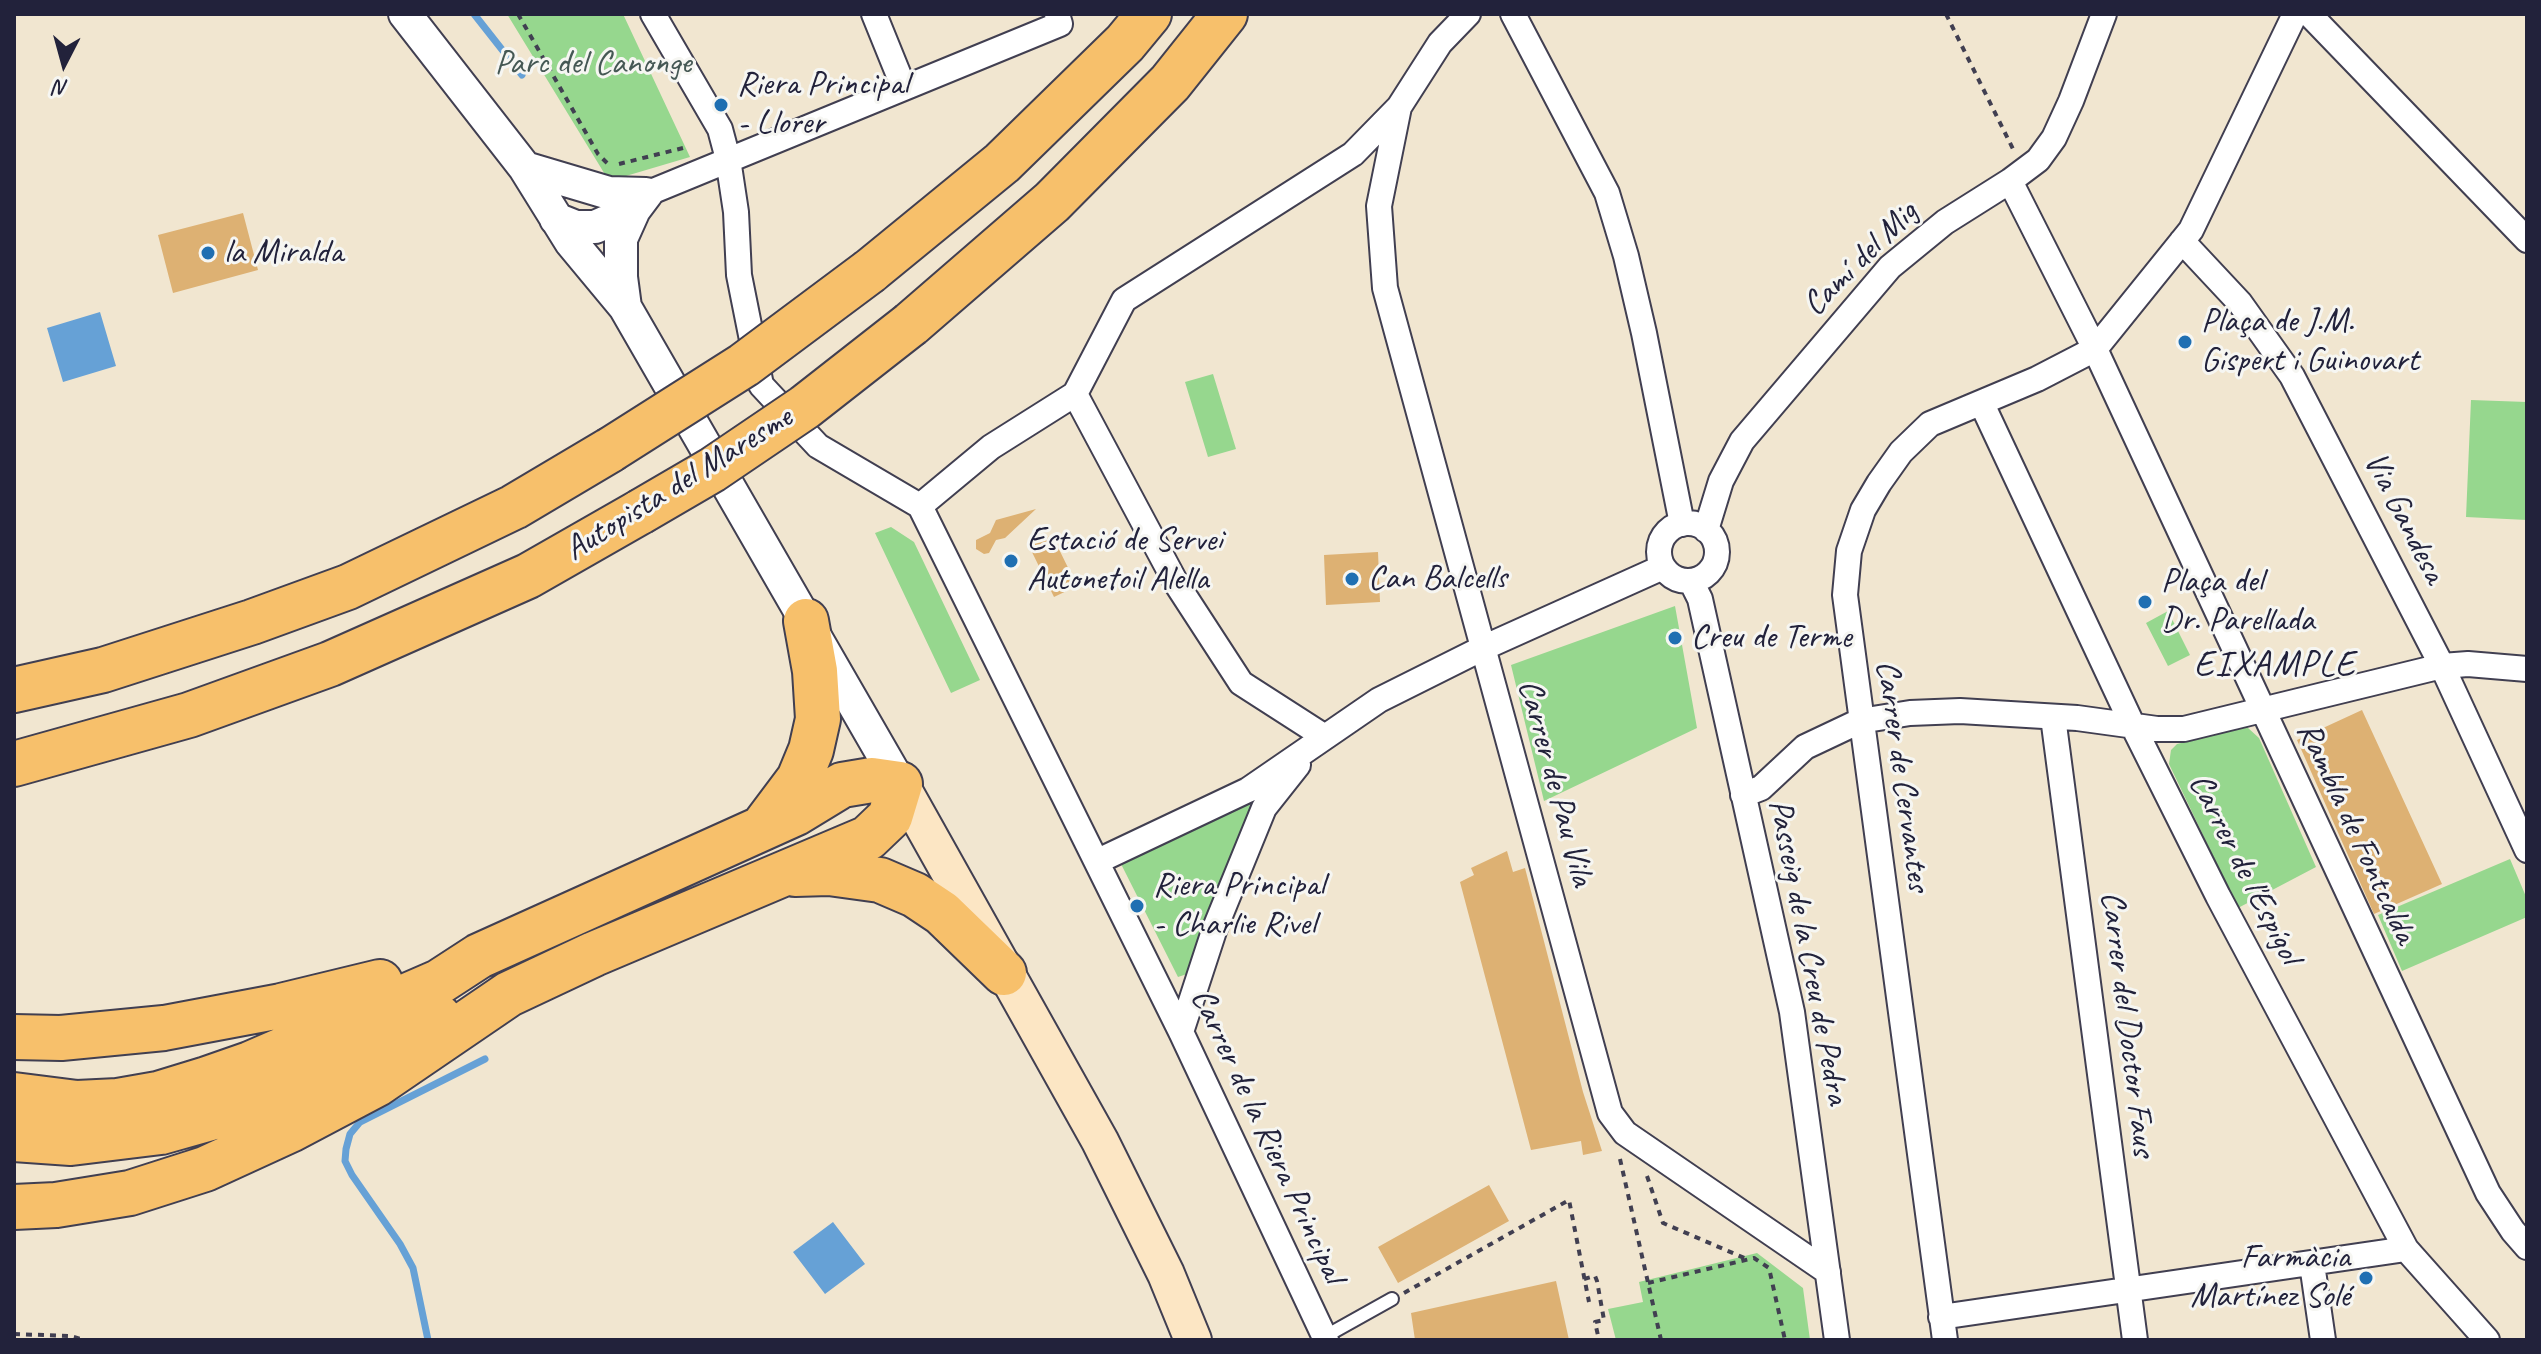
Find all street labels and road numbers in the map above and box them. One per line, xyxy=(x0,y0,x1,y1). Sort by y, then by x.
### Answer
street label: Camí del Mig xyxy=(1795,193,1927,325)
street label: Autopista del Maresme xyxy=(558,398,800,570)
street label: Via Gandesa xyxy=(2354,446,2454,590)
street label: Carrer de Cervantes xyxy=(1866,658,1938,894)
street label: Carrer de Pau Vila xyxy=(1508,675,1602,891)
street label: Rambla de Fontcalda xyxy=(2287,716,2425,950)
street label: Carrer de l'Espígol xyxy=(2179,767,2309,971)
street label: Passeig de la Creu de Pedra xyxy=(1758,796,1858,1108)
street label: Carrer del Doctor Faus xyxy=(2091,889,2163,1159)
street label: Carrer de la Riera Principal xyxy=(1181,982,1353,1290)

